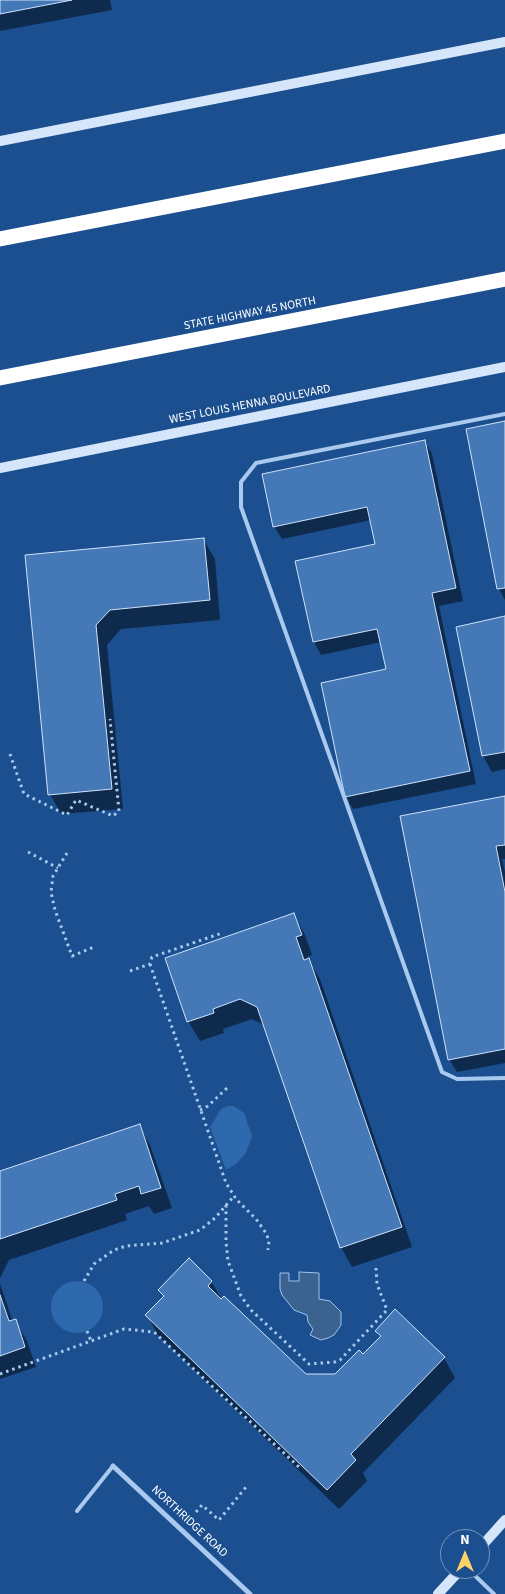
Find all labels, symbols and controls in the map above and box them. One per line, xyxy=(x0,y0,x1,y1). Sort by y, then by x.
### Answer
street label: STATE HIGHWAY 45 NORTH xyxy=(183,294,317,334)
street label: WEST LOUIS HENNA BOULEVARD xyxy=(168,382,332,428)
street label: NORTHRIDGE ROAD xyxy=(148,1483,230,1561)
north arrow xyxy=(440,1529,490,1579)
text: N xyxy=(460,1530,470,1550)

